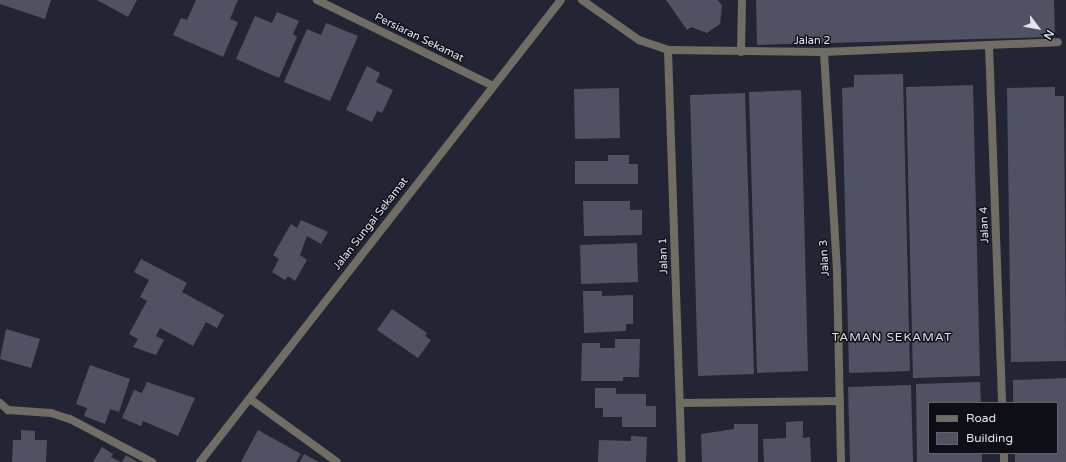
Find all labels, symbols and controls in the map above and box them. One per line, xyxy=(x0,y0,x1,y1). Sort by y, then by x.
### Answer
north arrow xyxy=(1018,8,1058,48)
street label: Persiaran Sekamat xyxy=(372,11,466,65)
text: N xyxy=(1041,27,1056,42)
street label: Jalan 2 xyxy=(794,34,830,48)
street label: Jalan Sungai Sekamat xyxy=(331,175,411,273)
street label: Jalan 4 xyxy=(978,206,992,244)
street label: Jalan 1 xyxy=(657,237,671,275)
street label: Jalan 3 xyxy=(817,239,833,277)
district label: TAMAN SEKAMAT xyxy=(832,331,952,345)
legend xyxy=(928,402,1058,454)
text: Road xyxy=(966,411,996,425)
text: Building xyxy=(966,431,1013,445)

